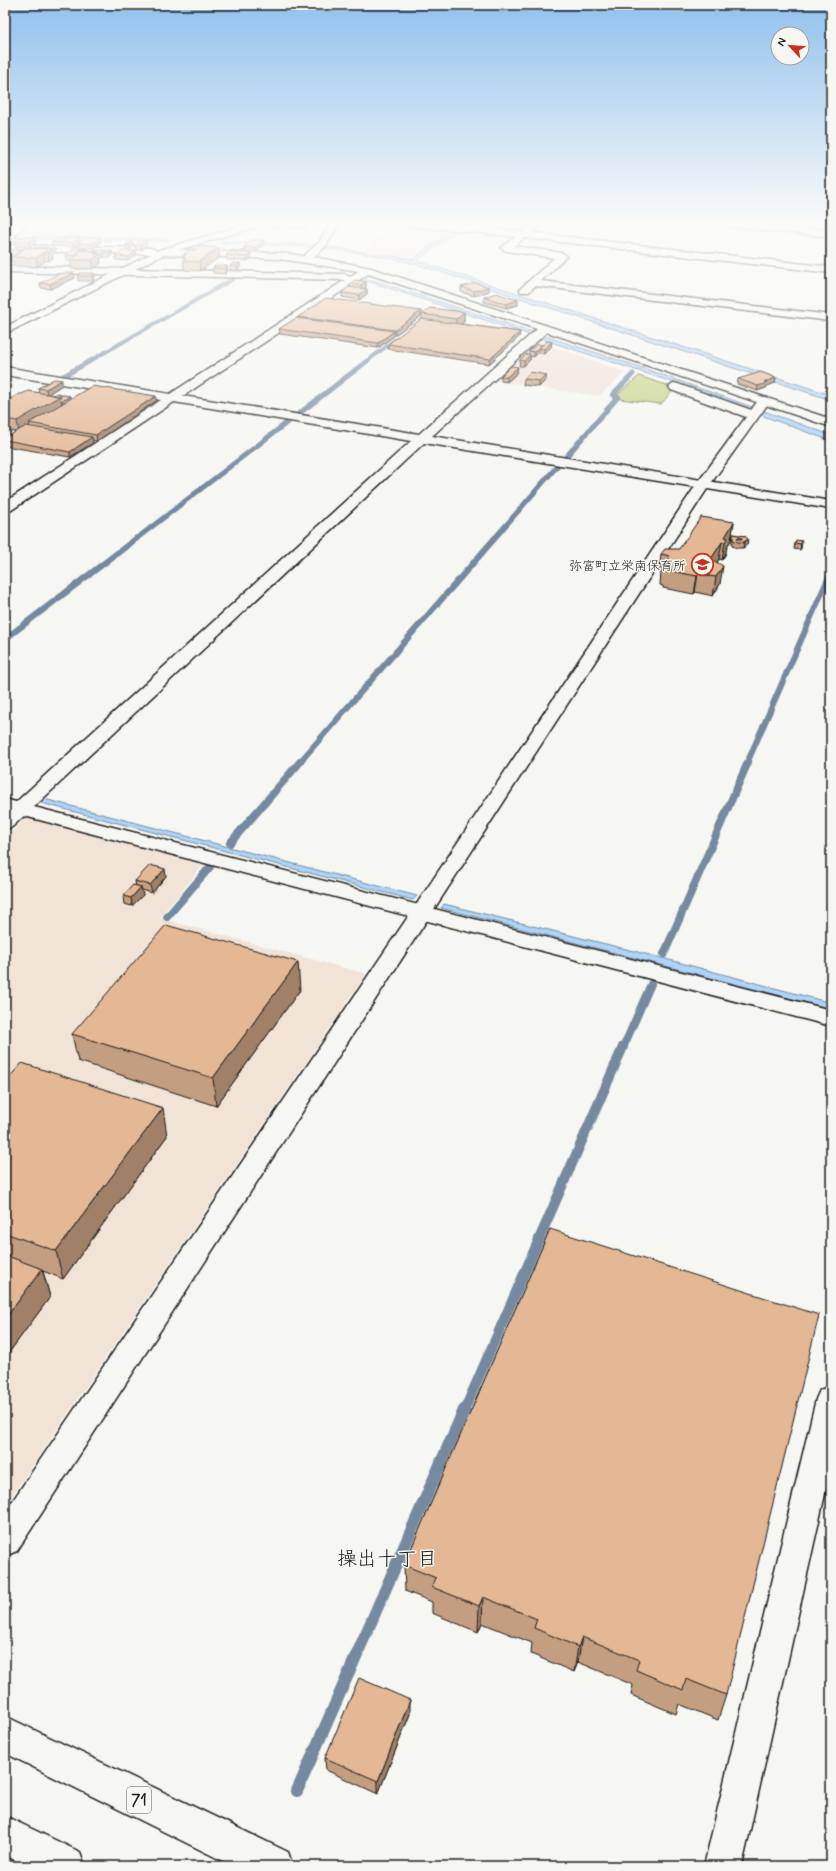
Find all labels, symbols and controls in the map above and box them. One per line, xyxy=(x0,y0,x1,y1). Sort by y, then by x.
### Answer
north arrow xyxy=(770,26,810,66)
text: N xyxy=(774,36,790,48)
school or university icon: 弥富町立栄南保育所 xyxy=(689,552,715,578)
place label: 弥富町立栄南保育所 xyxy=(569,558,686,575)
district label: 操出十丁目 xyxy=(337,1546,437,1573)
road number: 71 xyxy=(127,1787,151,1813)

